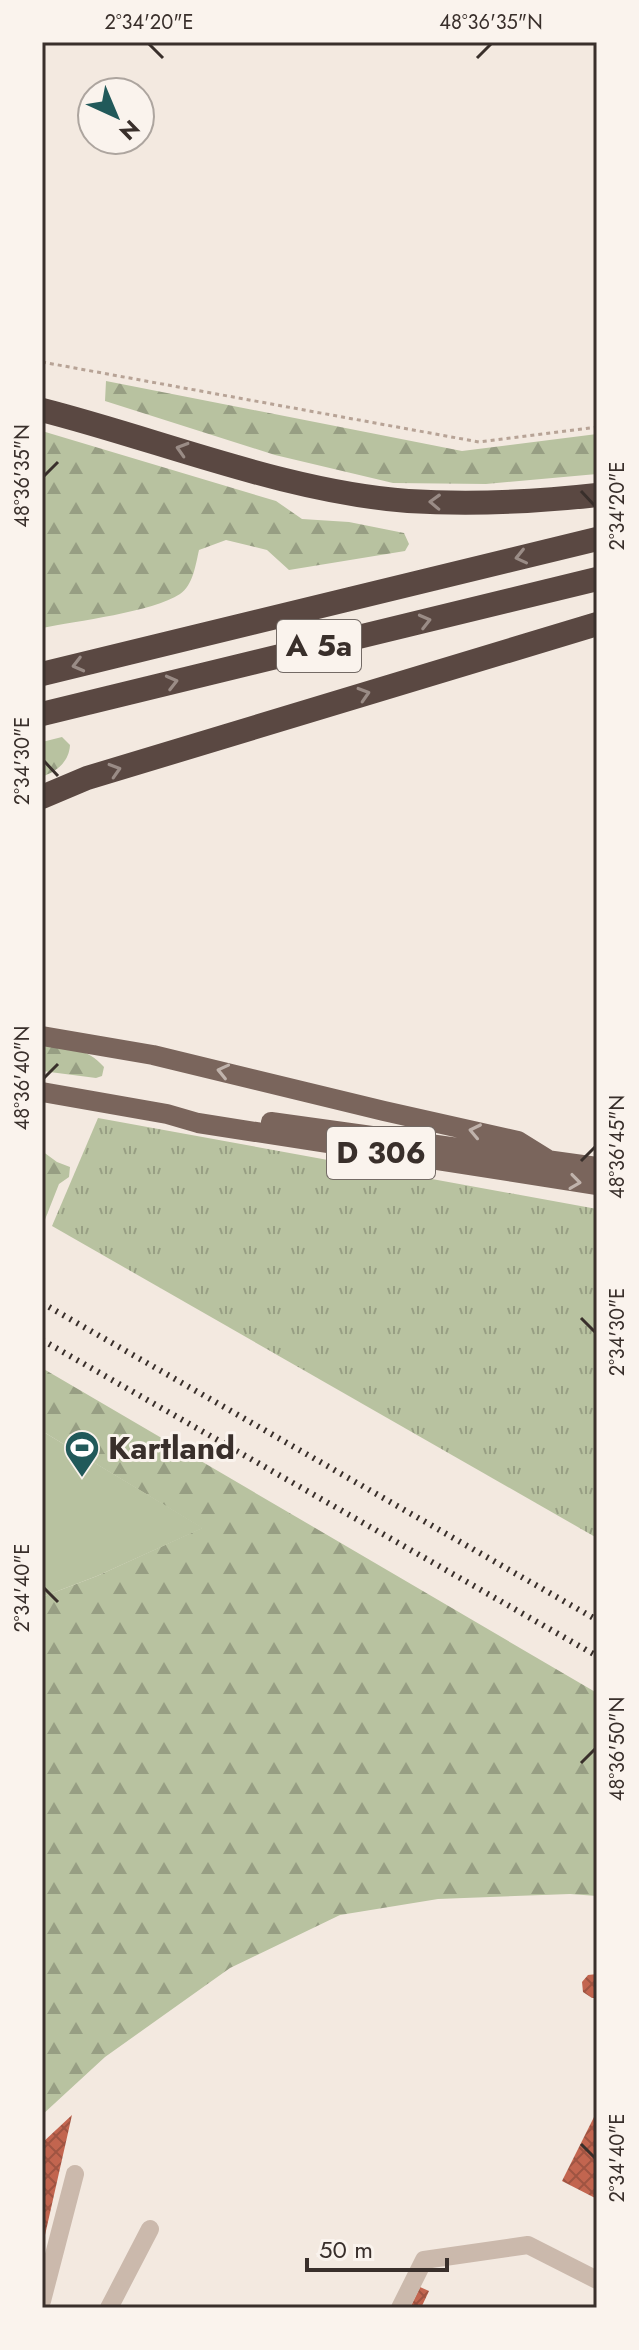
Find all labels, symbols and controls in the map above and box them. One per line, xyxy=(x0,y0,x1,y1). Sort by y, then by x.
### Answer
text: 2°34'20"E xyxy=(105,8,193,37)
text: 48°36'35"N xyxy=(439,8,543,37)
north arrow xyxy=(76,76,156,156)
text: N xyxy=(112,113,147,148)
text: 48°36'35"N xyxy=(8,424,37,528)
one-way arrow xyxy=(175,442,189,458)
text: 2°34'20"E xyxy=(603,462,632,550)
one-way arrow xyxy=(428,493,441,510)
one-way arrow xyxy=(515,548,529,565)
one-way arrow xyxy=(417,613,431,630)
road number: A 5a xyxy=(277,620,361,672)
one-way arrow xyxy=(72,656,86,673)
one-way arrow xyxy=(165,675,179,692)
one-way arrow xyxy=(356,687,370,703)
text: 2°34'30"E xyxy=(8,717,37,805)
one-way arrow xyxy=(108,763,121,779)
text: 48°36'40"N xyxy=(8,1026,37,1130)
one-way arrow xyxy=(216,1064,230,1081)
text: 48°36'45"N xyxy=(603,1095,632,1199)
one-way arrow xyxy=(469,1123,483,1140)
road number: D 306 xyxy=(327,1127,435,1179)
one-way arrow xyxy=(568,1173,582,1190)
text: 2°34'30"E xyxy=(603,1288,632,1376)
place label: Kartland xyxy=(108,1425,235,1471)
sports icon: Kartland xyxy=(63,1429,101,1479)
text: 2°34'40"E xyxy=(8,1543,37,1633)
text: 48°36'50"N xyxy=(603,1697,632,1801)
text: 2°34'40"E xyxy=(603,2113,632,2203)
scale bar xyxy=(307,2222,447,2272)
text: 50 m xyxy=(319,2232,373,2267)

